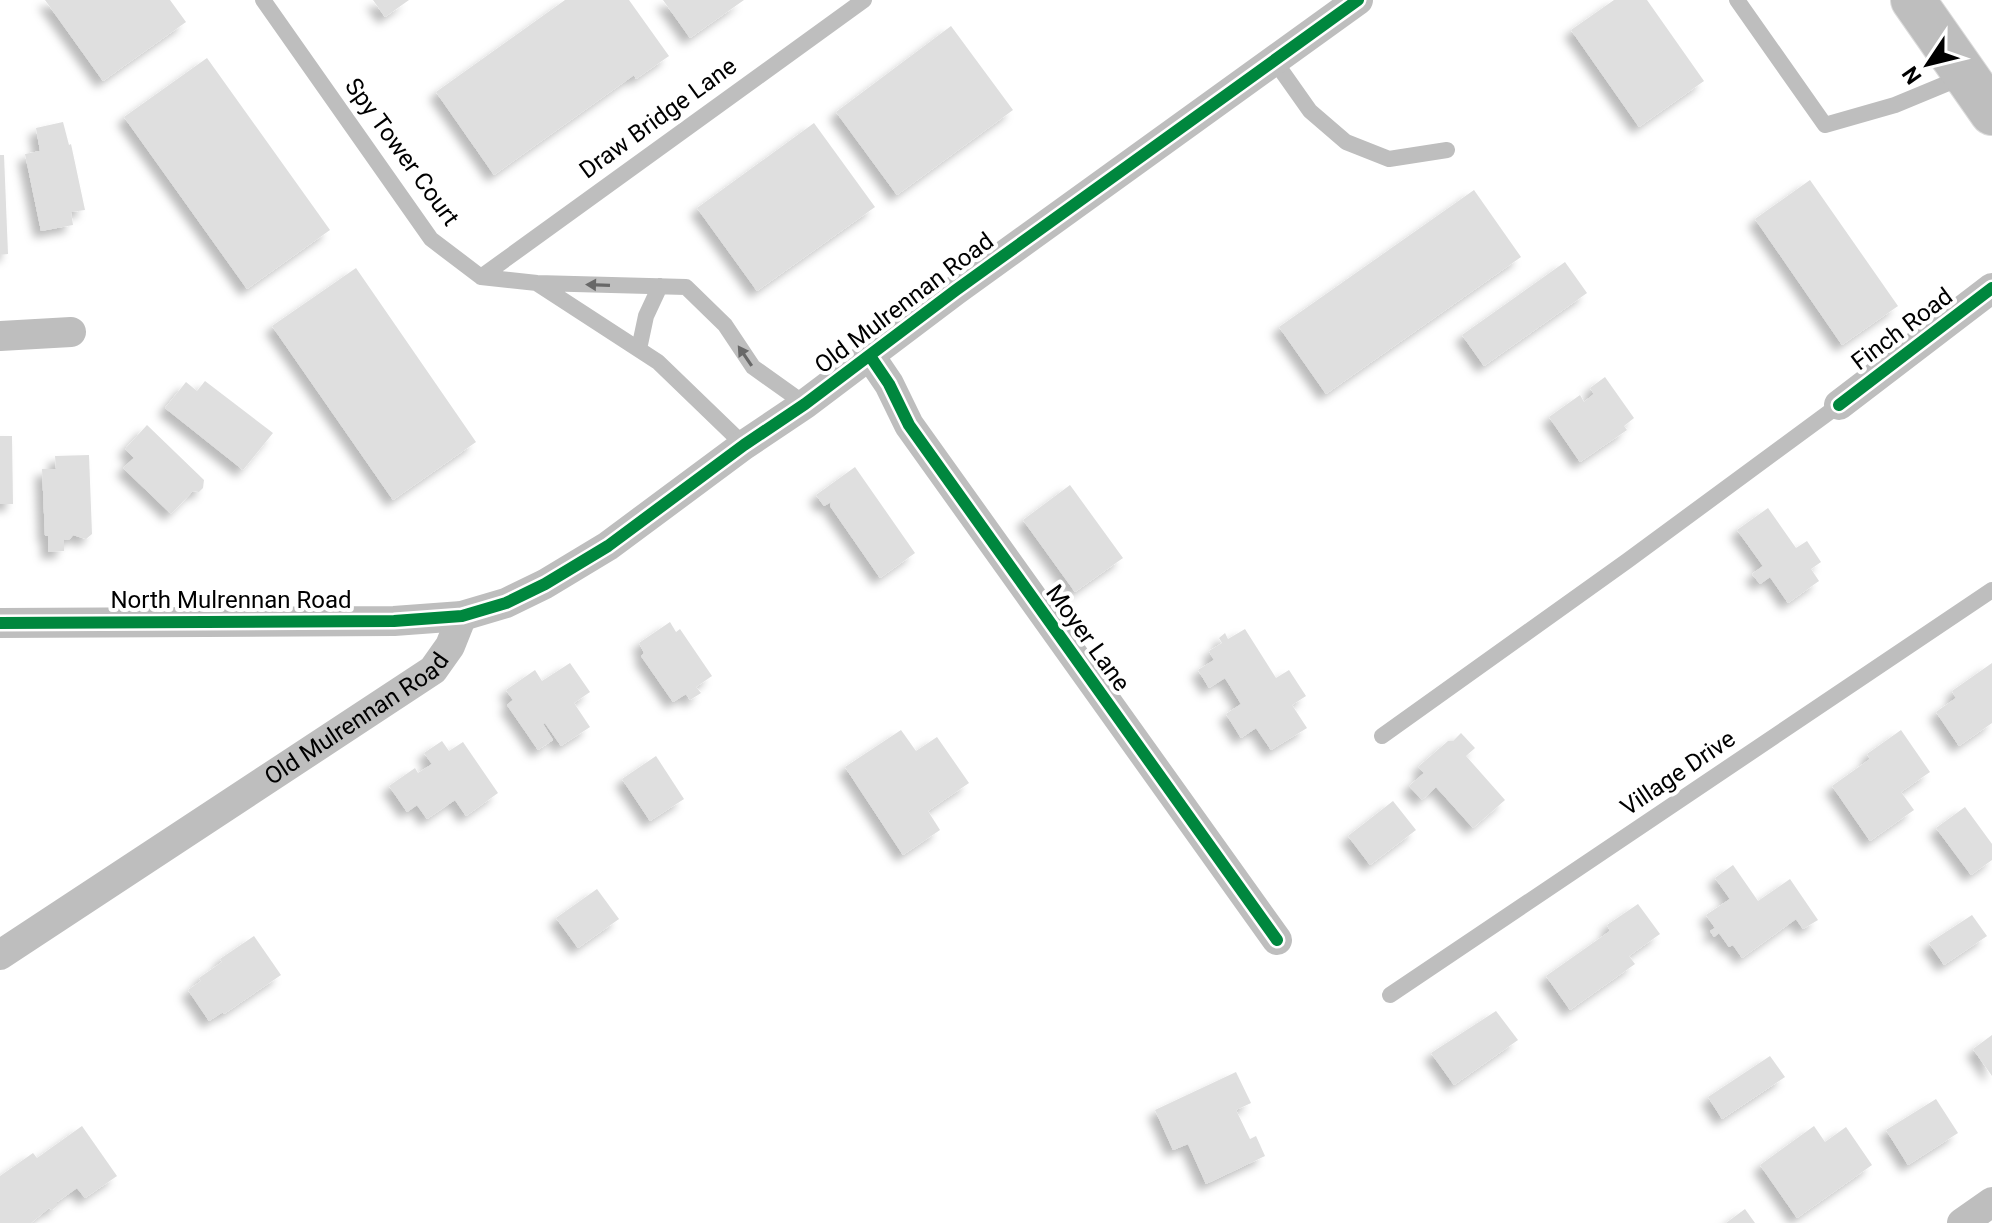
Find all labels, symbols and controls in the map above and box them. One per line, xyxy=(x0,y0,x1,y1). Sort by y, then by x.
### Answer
north arrow xyxy=(1888,24,1968,104)
street label: Draw Bridge Lane xyxy=(574,52,742,184)
text: N xyxy=(1897,62,1927,89)
street label: Spy Tower Court xyxy=(339,73,465,231)
street label: Old Mulrennan Road xyxy=(809,227,999,379)
one-way arrow xyxy=(585,279,610,292)
street label: Finch Road xyxy=(1846,282,1958,376)
one-way arrow xyxy=(738,345,753,366)
street label: Moyer Lane xyxy=(1040,579,1136,697)
street label: North Mulrennan Road xyxy=(110,586,352,614)
street label: Old Mulrennan Road xyxy=(259,647,455,791)
street label: Village Drive xyxy=(1615,725,1741,821)

